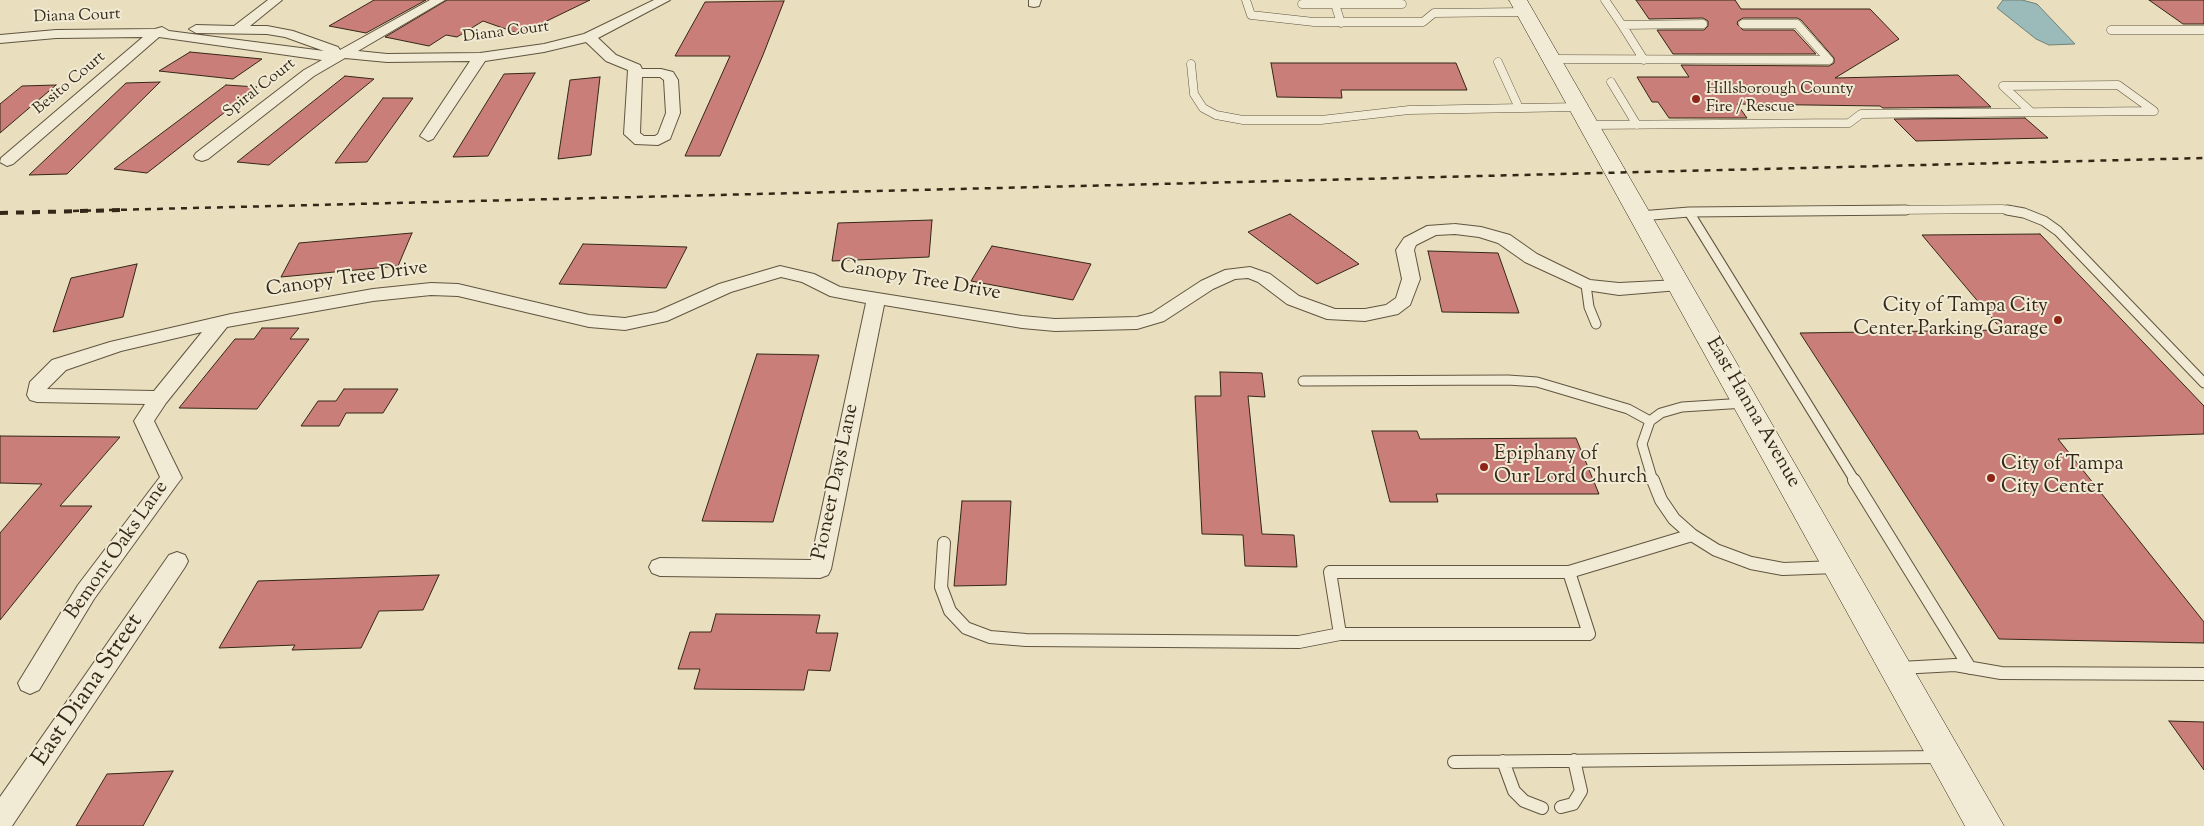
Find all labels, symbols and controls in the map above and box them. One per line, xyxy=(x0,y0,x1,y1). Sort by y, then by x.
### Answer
street label: Diana Court xyxy=(33,6,121,28)
street label: Diana Court xyxy=(462,18,550,48)
street label: Besito Court xyxy=(30,48,110,120)
street label: Spiral Court xyxy=(220,55,300,123)
place label: Hillsborough County Fire / Rescue xyxy=(1706,80,1853,118)
marker: Hillsborough County Fire / Rescue xyxy=(1690,93,1702,105)
street label: Canopy Tree Drive xyxy=(838,255,1002,307)
street label: Canopy Tree Drive xyxy=(265,257,429,303)
place label: City of Tampa City Center Parking Garage xyxy=(1853,296,2048,343)
marker: City of Tampa City Center Parking Garage xyxy=(2052,314,2064,326)
street label: East Hanna Avenue xyxy=(1699,334,1805,492)
street label: Pioneer Days Lane xyxy=(809,402,865,562)
place label: Epiphany of Our Lord Church xyxy=(1494,444,1648,491)
place label: City of Tampa City Center xyxy=(2001,454,2124,501)
marker: Epiphany of Our Lord Church xyxy=(1478,461,1490,473)
marker: City of Tampa City Center xyxy=(1985,472,1997,484)
street label: Bemont Oaks Lane xyxy=(61,477,175,625)
street label: East Diana Street xyxy=(27,609,151,773)

